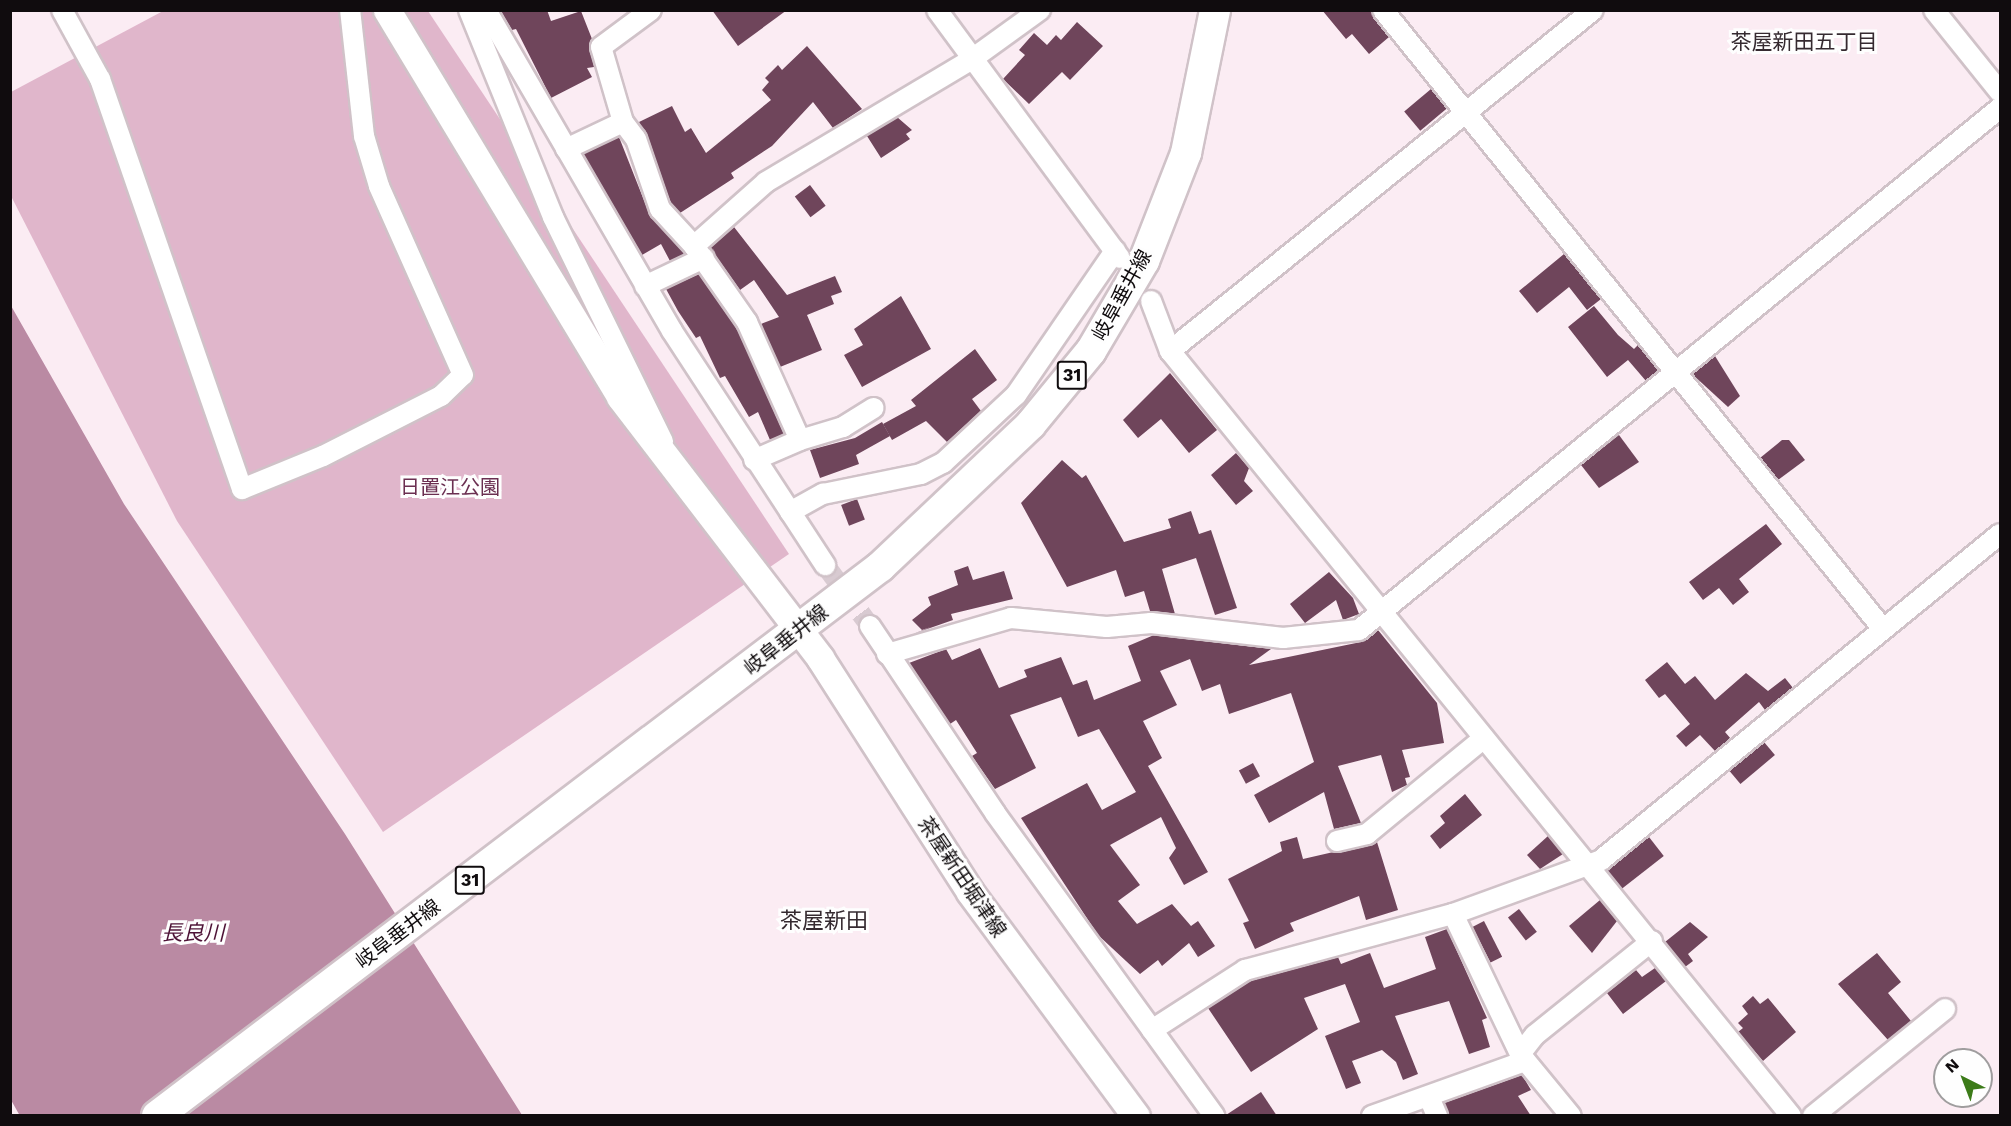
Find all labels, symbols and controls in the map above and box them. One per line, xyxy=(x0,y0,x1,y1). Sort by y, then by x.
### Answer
district label: 茶屋新田五丁目 xyxy=(1731,29,1877,55)
street label: 岐阜垂井線 xyxy=(1087,245,1157,345)
road number: 31 xyxy=(1056,360,1088,390)
park label: 日置江公園 xyxy=(400,475,500,499)
street label: 岐阜垂井線 xyxy=(739,600,833,680)
street label: 茶屋新田堀津線 xyxy=(913,812,1011,942)
road number: 31 xyxy=(454,865,486,895)
street label: 岐阜垂井線 xyxy=(351,894,445,974)
district label: 茶屋新田 xyxy=(780,908,868,934)
water label: 長良川 xyxy=(162,920,224,946)
north arrow xyxy=(1933,1048,1993,1108)
text: N xyxy=(1941,1055,1963,1077)

